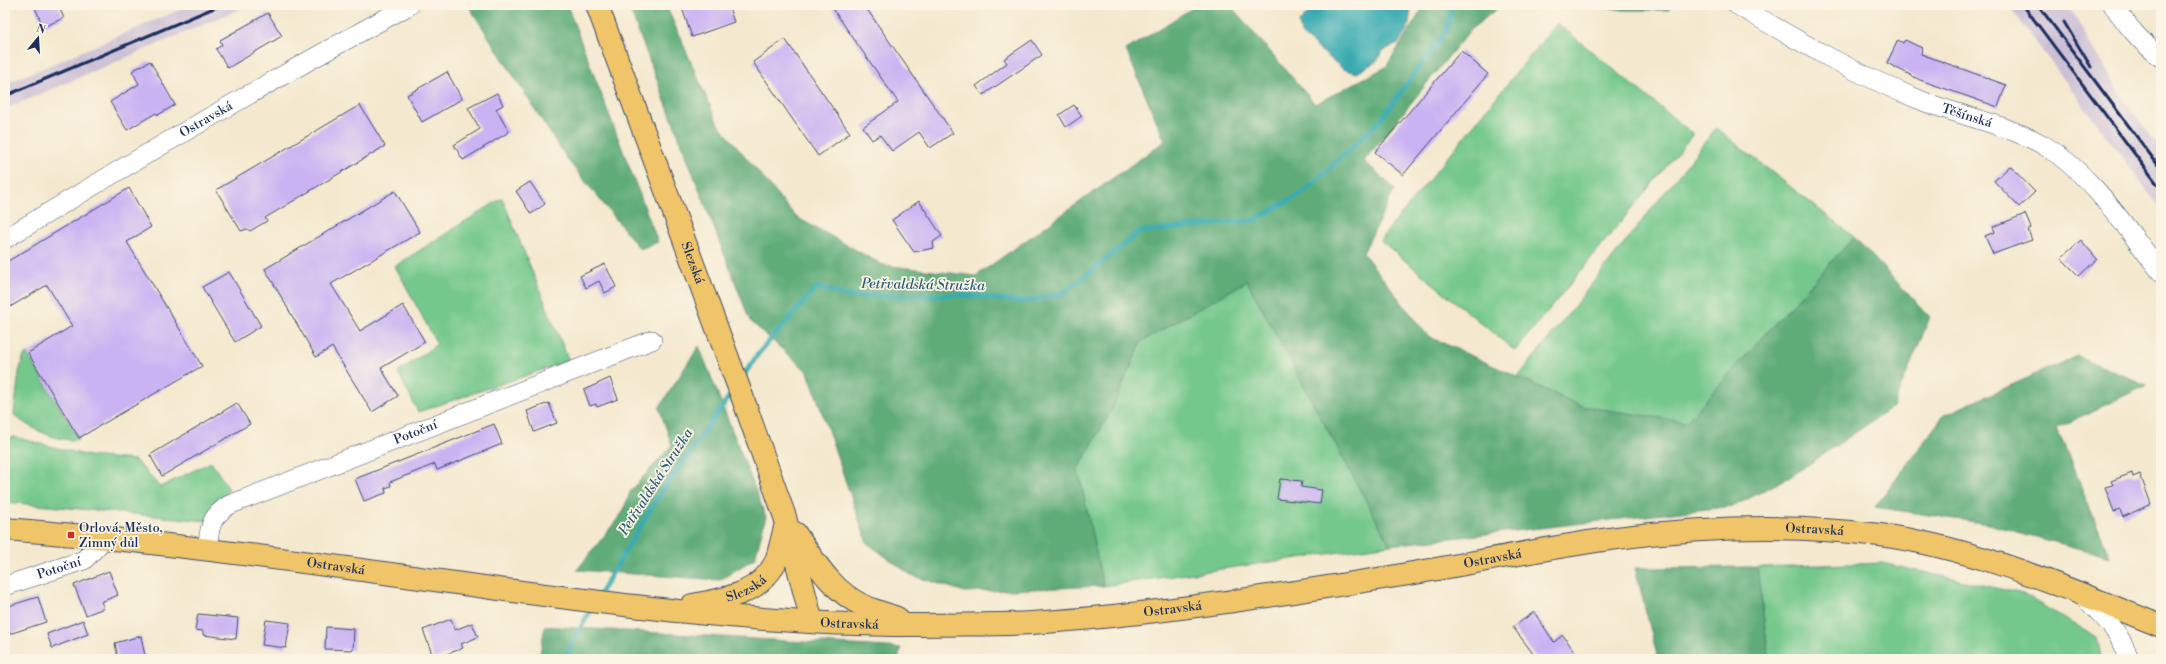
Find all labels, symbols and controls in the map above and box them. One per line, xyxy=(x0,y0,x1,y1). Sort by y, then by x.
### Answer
north arrow xyxy=(18,18,58,58)
text: N xyxy=(34,21,47,38)
street label: Ostravská xyxy=(177,98,236,141)
street label: Těšínská xyxy=(1940,100,1995,131)
street label: Slezská xyxy=(678,240,708,286)
water label: Petřvaldská Stružka xyxy=(860,275,985,295)
street label: Potoční xyxy=(391,416,440,448)
water label: Petřvaldská Stružka xyxy=(614,425,697,540)
place label: Orlová, Město, Zimný důl xyxy=(79,520,163,551)
street label: Ostravská xyxy=(1785,520,1845,539)
marker: Orlová, Město, Zimný důl xyxy=(66,530,76,540)
street label: Ostravská xyxy=(1462,545,1523,572)
street label: Potoční xyxy=(35,553,84,583)
street label: Ostravská xyxy=(306,555,366,578)
street label: Slezská xyxy=(724,572,770,606)
street label: Ostravská xyxy=(1143,597,1203,621)
street label: Ostravská xyxy=(820,615,879,633)

